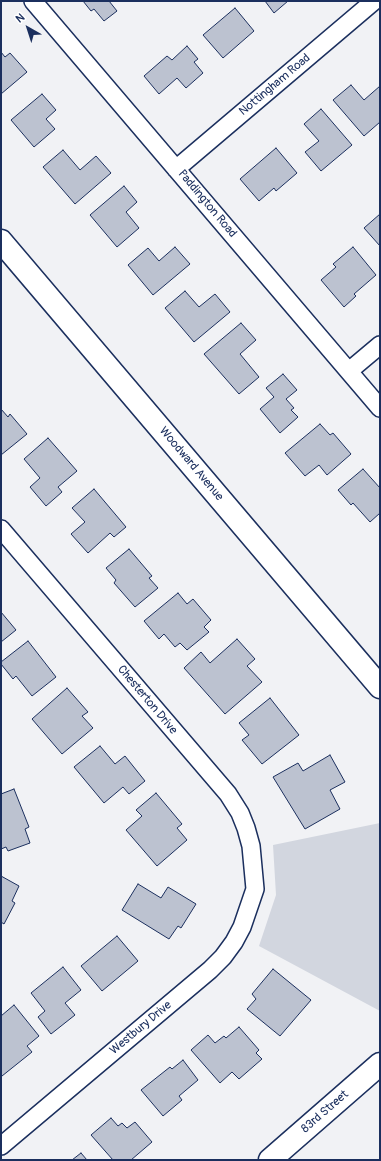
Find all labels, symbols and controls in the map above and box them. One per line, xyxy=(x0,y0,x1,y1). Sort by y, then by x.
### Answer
north arrow xyxy=(8,8,48,48)
text: N xyxy=(13,11,27,26)
street label: Nottingham Road xyxy=(236,51,314,119)
street label: Paddington Road xyxy=(175,167,239,241)
street label: Woodward Avenue xyxy=(156,424,226,504)
street label: Chesterton Drive xyxy=(114,663,180,737)
street label: Westbury Drive xyxy=(107,998,175,1058)
street label: 83rd Street xyxy=(298,1088,352,1136)

